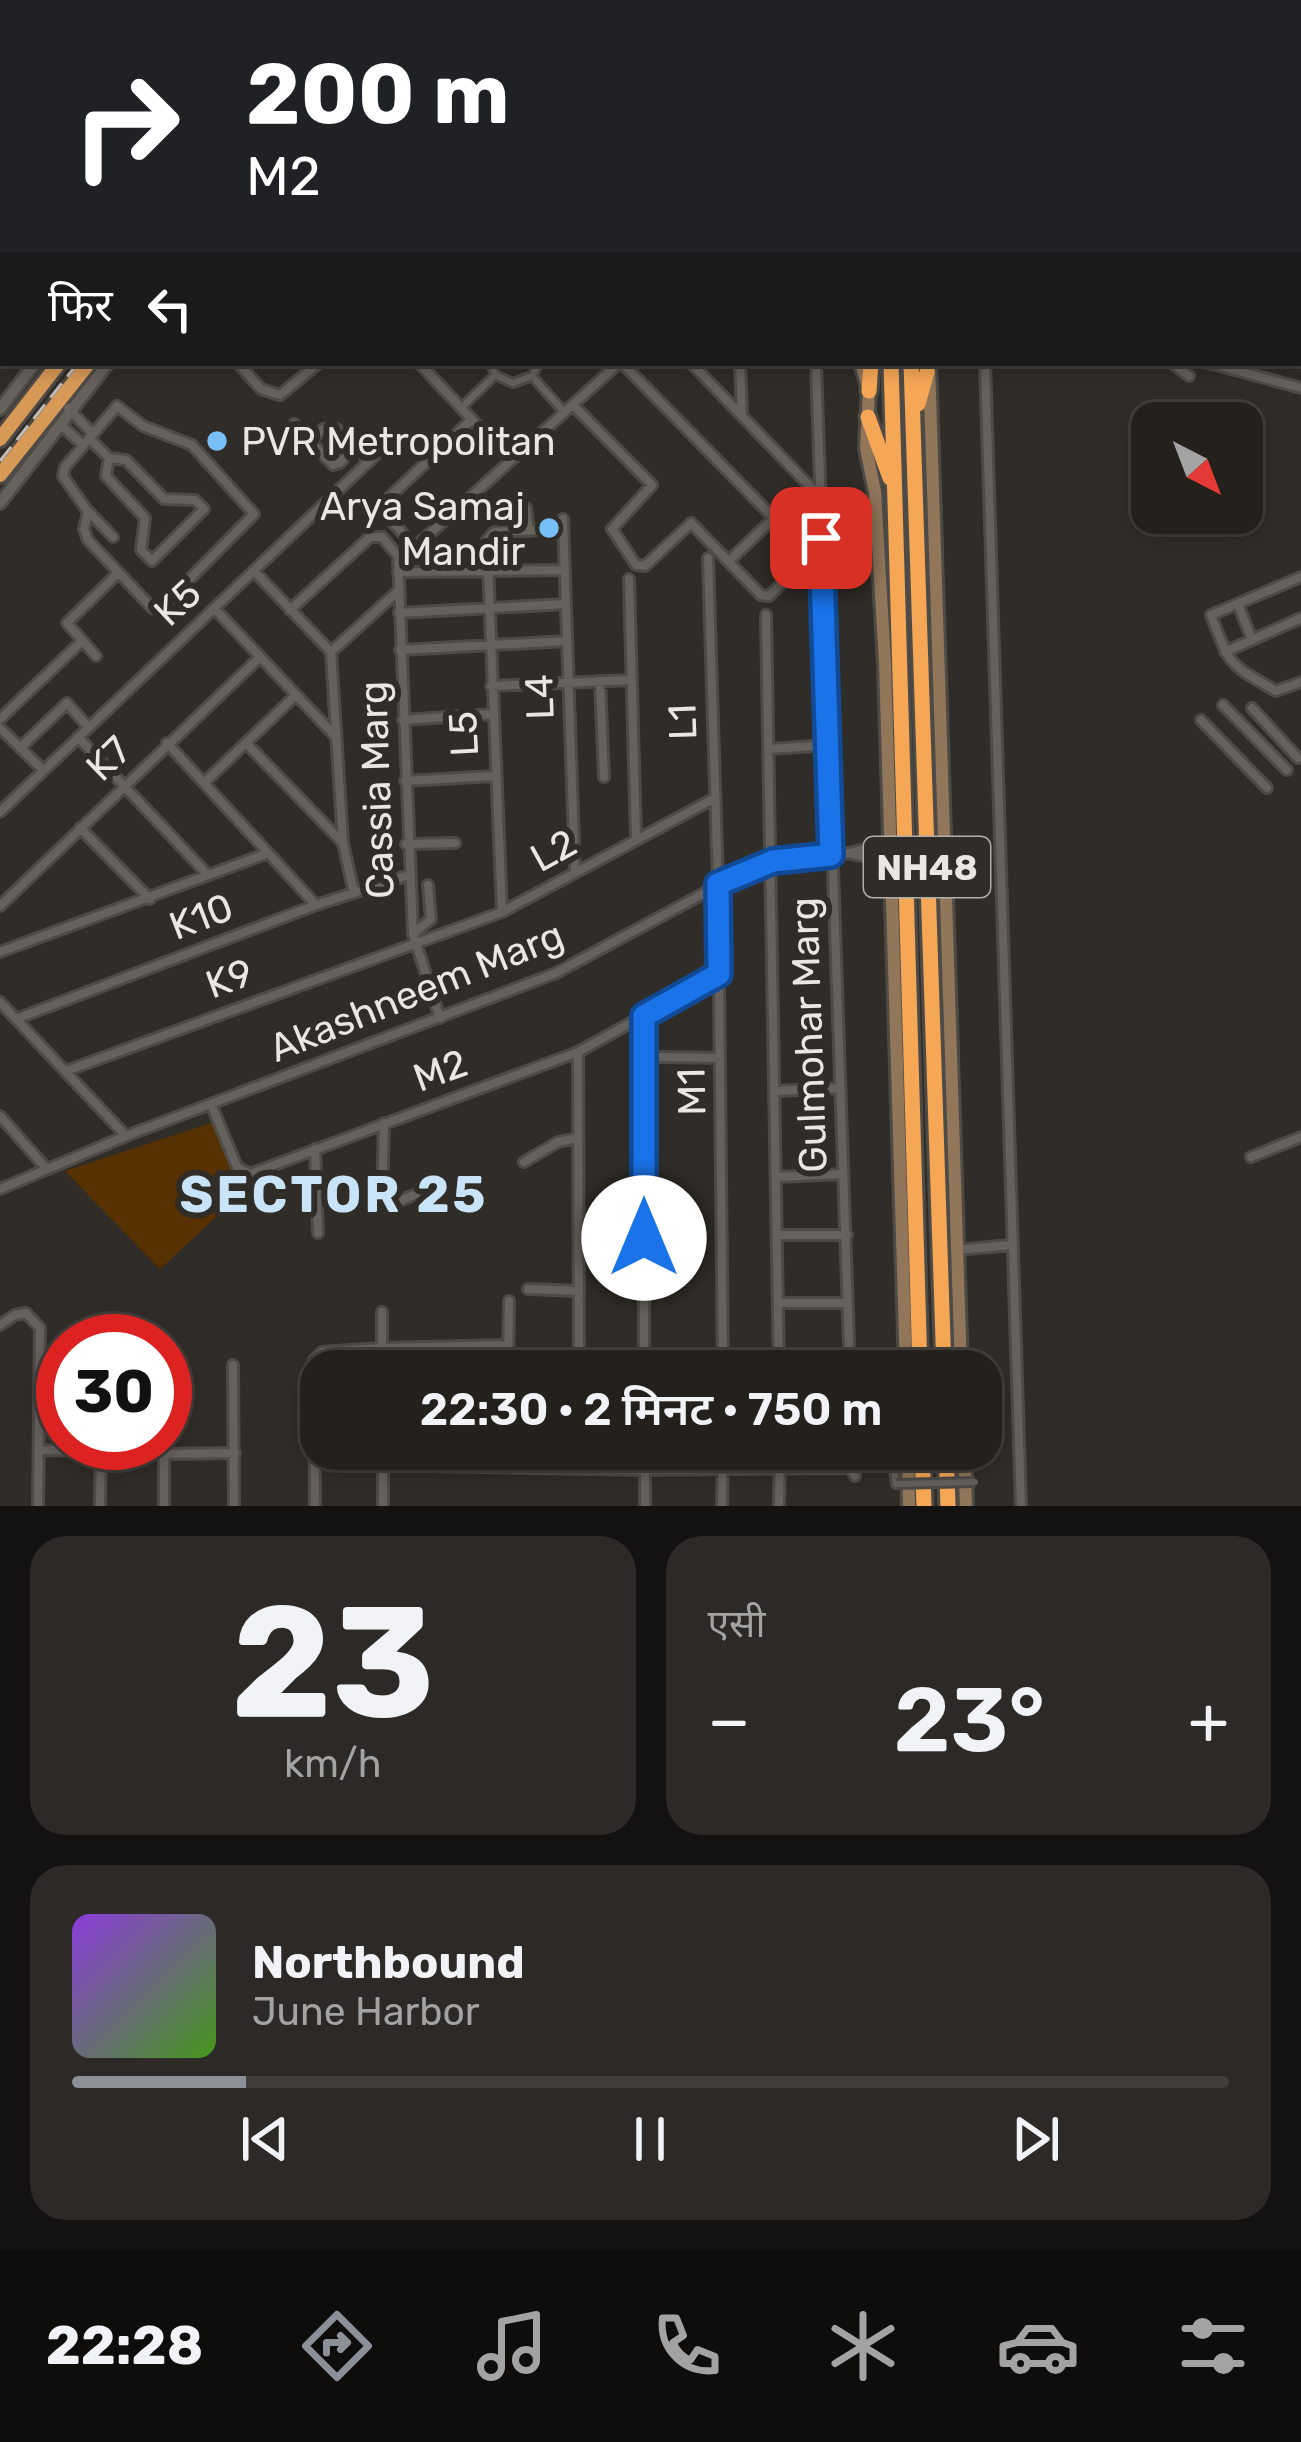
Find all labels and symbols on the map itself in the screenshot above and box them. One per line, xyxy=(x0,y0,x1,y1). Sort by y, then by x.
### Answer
north arrow xyxy=(1131,402,1263,534)
place label: PVR Metropolitan xyxy=(241,419,556,465)
marker: PVR Metropolitan xyxy=(204,428,230,454)
place label: Arya Samaj Mandir xyxy=(320,484,525,575)
pin xyxy=(770,487,872,589)
marker: Arya Samaj Mandir xyxy=(536,515,562,541)
street label: K5 xyxy=(145,570,210,635)
street label: L4 xyxy=(516,673,564,720)
street label: Cassia Marg xyxy=(350,680,404,900)
street label: L1 xyxy=(659,703,707,741)
street label: L5 xyxy=(440,710,488,758)
street label: K7 xyxy=(77,727,140,790)
street label: L2 xyxy=(523,820,584,882)
road number: NH48 xyxy=(864,837,990,897)
street label: K10 xyxy=(163,884,240,950)
street label: Gulmohar Marg xyxy=(781,896,837,1173)
street label: Akashneem Marg xyxy=(263,912,570,1072)
street label: K9 xyxy=(200,949,259,1009)
street label: M2 xyxy=(407,1040,474,1102)
street label: M1 xyxy=(669,1068,715,1116)
district label: SECTOR 25 xyxy=(179,1164,489,1225)
position arrow xyxy=(581,1175,707,1301)
speed limit sign: 30 xyxy=(36,1314,192,1470)

